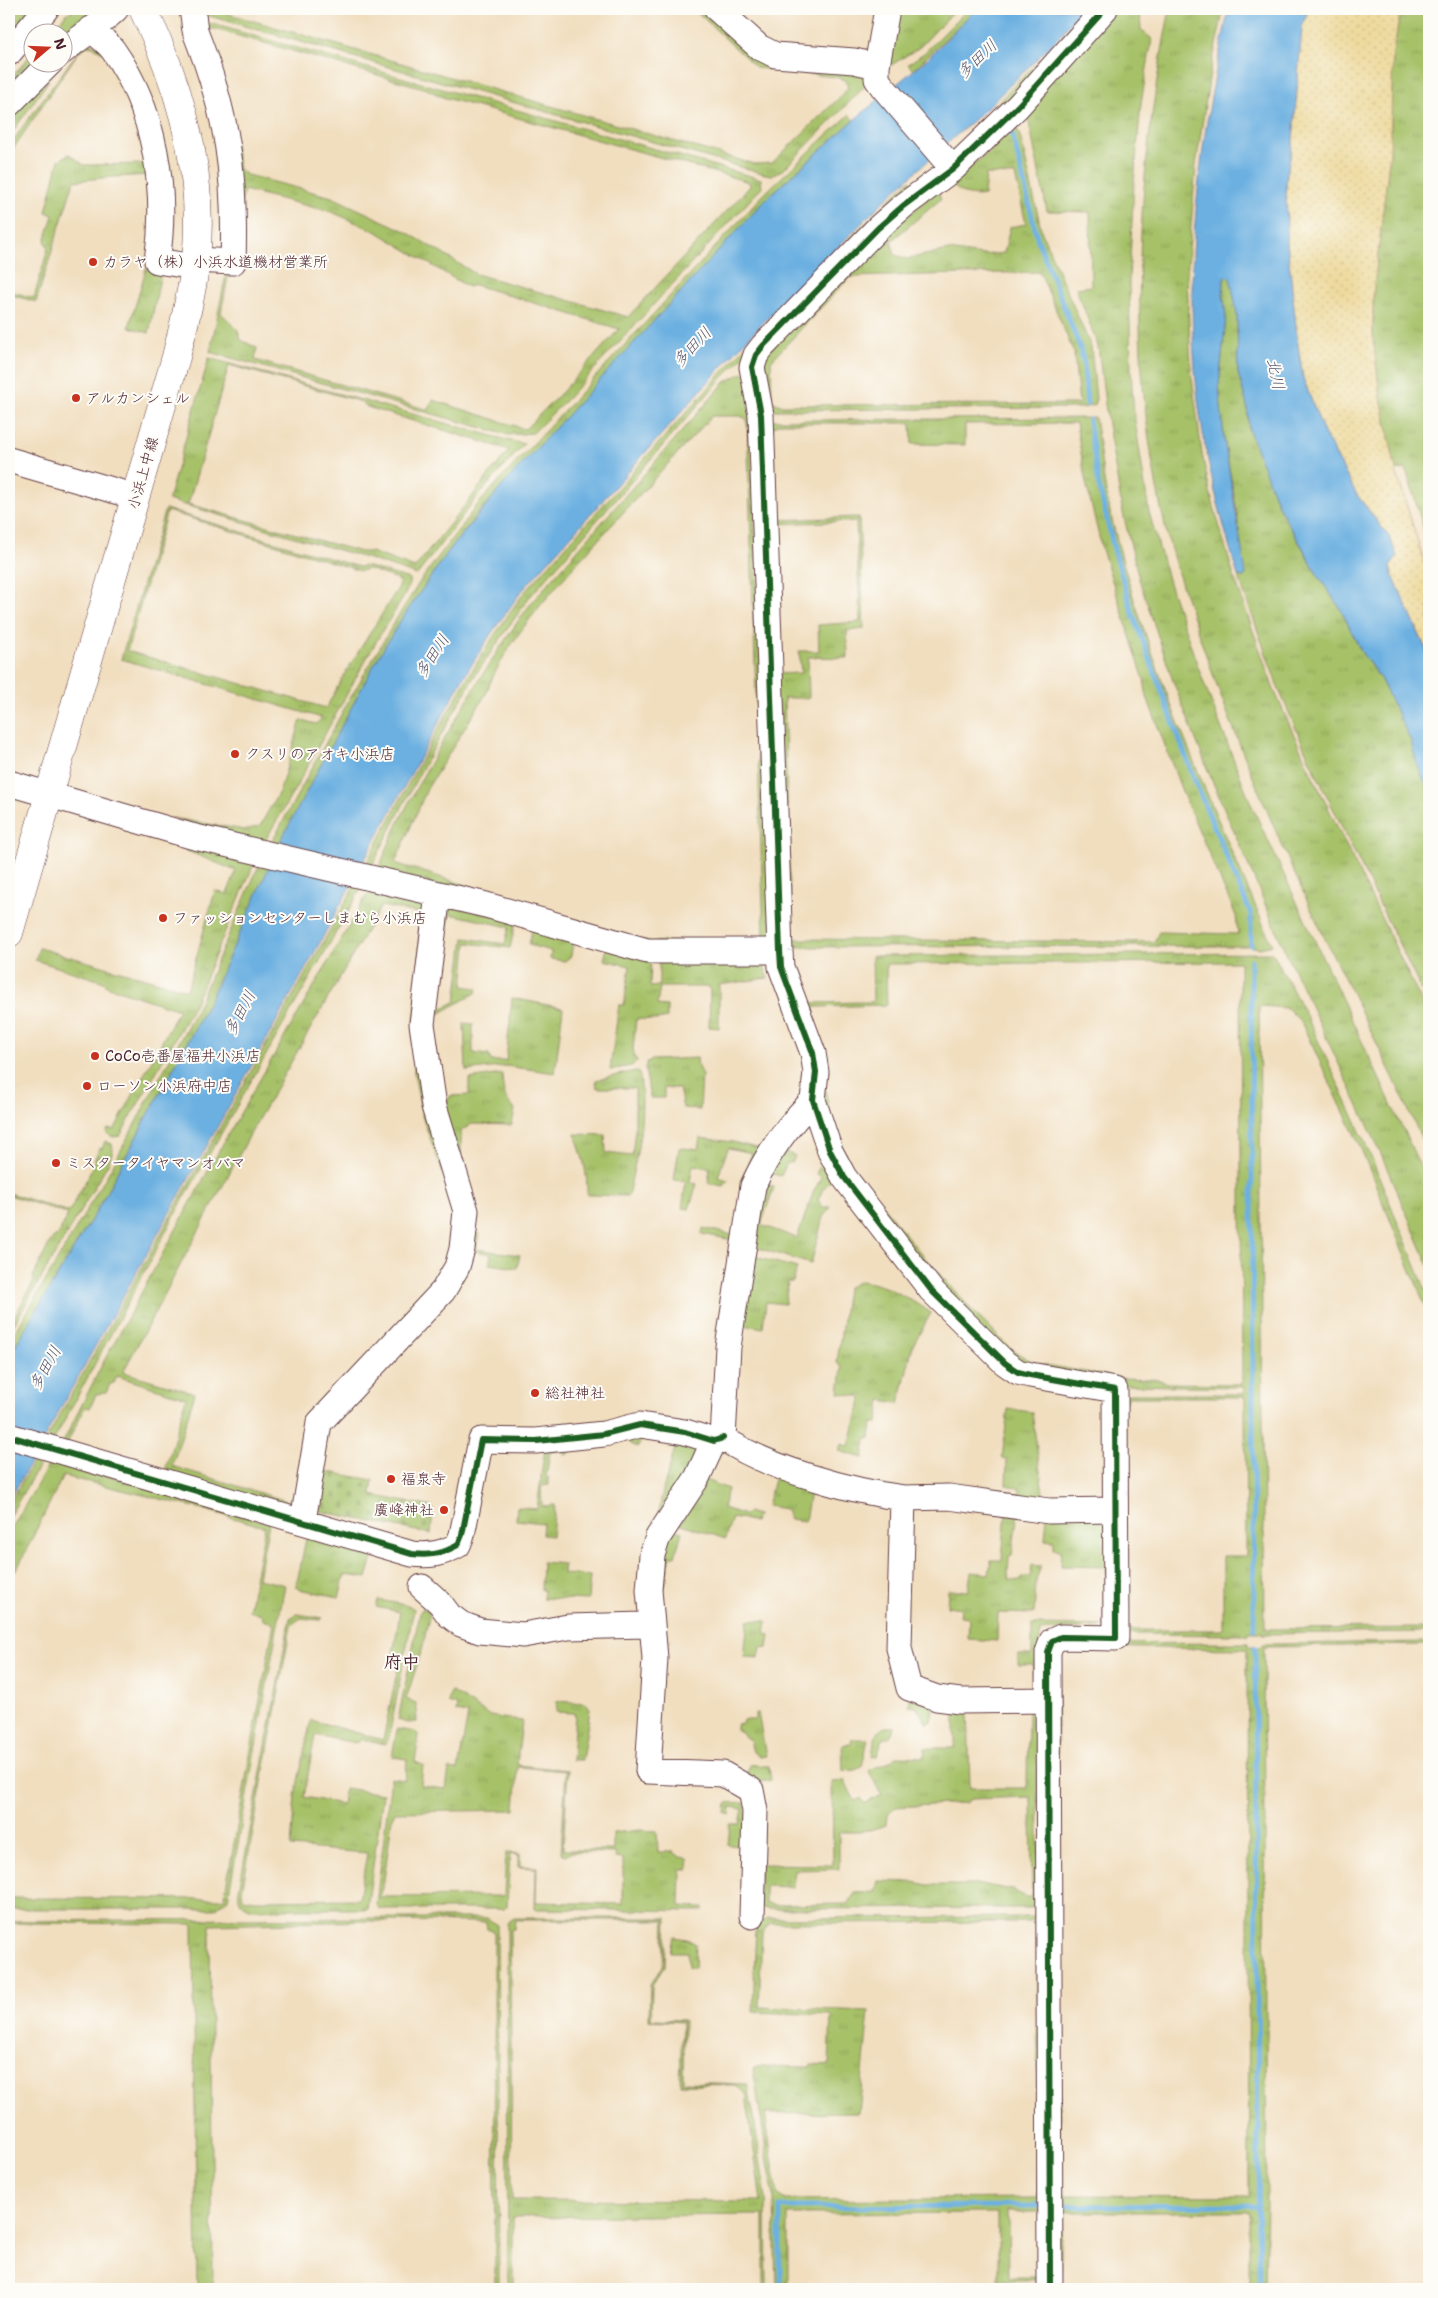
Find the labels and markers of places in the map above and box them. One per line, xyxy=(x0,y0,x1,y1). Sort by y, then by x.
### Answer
place label: カラヤ（株）小浜水道機材営業所 xyxy=(103,252,328,272)
marker: カラヤ（株）小浜水道機材営業所 xyxy=(87,256,99,268)
place label: アルカンシェル xyxy=(86,388,190,408)
marker: アルカンシェル xyxy=(70,392,82,404)
place label: クスリのアオキ小浜店 xyxy=(245,744,395,764)
marker: クスリのアオキ小浜店 xyxy=(229,748,241,760)
place label: ファッションセンターしまむら小浜店 xyxy=(173,908,427,928)
marker: ファッションセンターしまむら小浜店 xyxy=(157,912,169,924)
place label: CoCo壱番屋福井小浜店 xyxy=(105,1046,261,1066)
marker: CoCo壱番屋福井小浜店 xyxy=(89,1050,101,1062)
place label: ローソン小浜府中店 xyxy=(97,1076,232,1096)
marker: ローソン小浜府中店 xyxy=(81,1080,93,1092)
place label: ミスタータイヤマンオバマ xyxy=(66,1153,245,1173)
marker: ミスタータイヤマンオバマ xyxy=(50,1157,62,1169)
place label: 総社神社 xyxy=(545,1383,605,1403)
marker: 総社神社 xyxy=(529,1387,541,1399)
place label: 福泉寺 xyxy=(401,1469,446,1489)
marker: 福泉寺 xyxy=(385,1473,397,1485)
place label: 廣峰神社 xyxy=(374,1500,434,1520)
marker: 廣峰神社 xyxy=(438,1504,450,1516)

